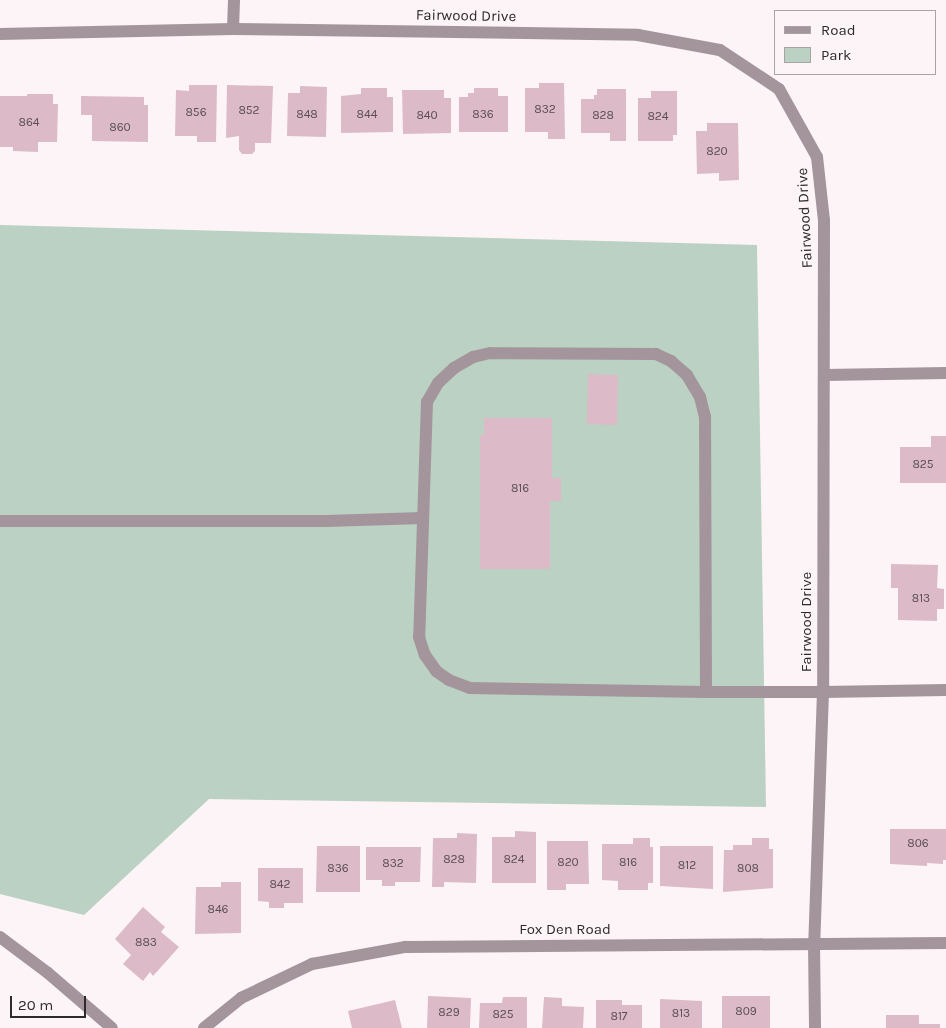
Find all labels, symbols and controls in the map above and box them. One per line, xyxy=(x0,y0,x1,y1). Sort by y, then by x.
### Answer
street label: Fairwood Drive xyxy=(416,6,516,26)
legend xyxy=(774,10,936,75)
text: Road xyxy=(821,21,856,39)
text: Park xyxy=(821,46,851,64)
house number: 832 xyxy=(534,103,556,117)
house number: 852 xyxy=(238,104,260,118)
house number: 856 xyxy=(185,106,207,120)
house number: 848 xyxy=(296,108,318,122)
house number: 844 xyxy=(357,108,377,122)
house number: 836 xyxy=(472,108,494,122)
house number: 840 xyxy=(416,109,438,123)
house number: 828 xyxy=(592,109,614,123)
house number: 824 xyxy=(647,110,669,124)
house number: 864 xyxy=(19,116,39,130)
house number: 860 xyxy=(109,121,131,135)
house number: 820 xyxy=(706,145,728,159)
street label: Fairwood Drive xyxy=(793,167,817,269)
house number: 825 xyxy=(912,458,934,472)
house number: 816 xyxy=(511,482,529,496)
street label: Fairwood Drive xyxy=(798,572,816,672)
house number: 813 xyxy=(912,592,930,606)
house number: 806 xyxy=(907,837,929,851)
house number: 828 xyxy=(443,853,465,867)
house number: 824 xyxy=(503,853,525,867)
house number: 820 xyxy=(557,856,579,870)
house number: 816 xyxy=(619,856,637,870)
house number: 832 xyxy=(382,857,404,871)
house number: 812 xyxy=(678,859,696,873)
house number: 836 xyxy=(327,862,349,876)
house number: 808 xyxy=(737,862,759,876)
house number: 842 xyxy=(269,878,291,892)
house number: 846 xyxy=(208,903,228,917)
street label: Fox Den Road xyxy=(519,921,611,939)
house number: 883 xyxy=(135,936,157,950)
scale bar xyxy=(12,986,89,1018)
text: 20 m xyxy=(18,996,53,1014)
house number: 809 xyxy=(735,1005,757,1019)
house number: 829 xyxy=(438,1006,460,1020)
house number: 813 xyxy=(672,1007,690,1021)
house number: 825 xyxy=(492,1008,514,1022)
house number: 817 xyxy=(611,1010,627,1024)

